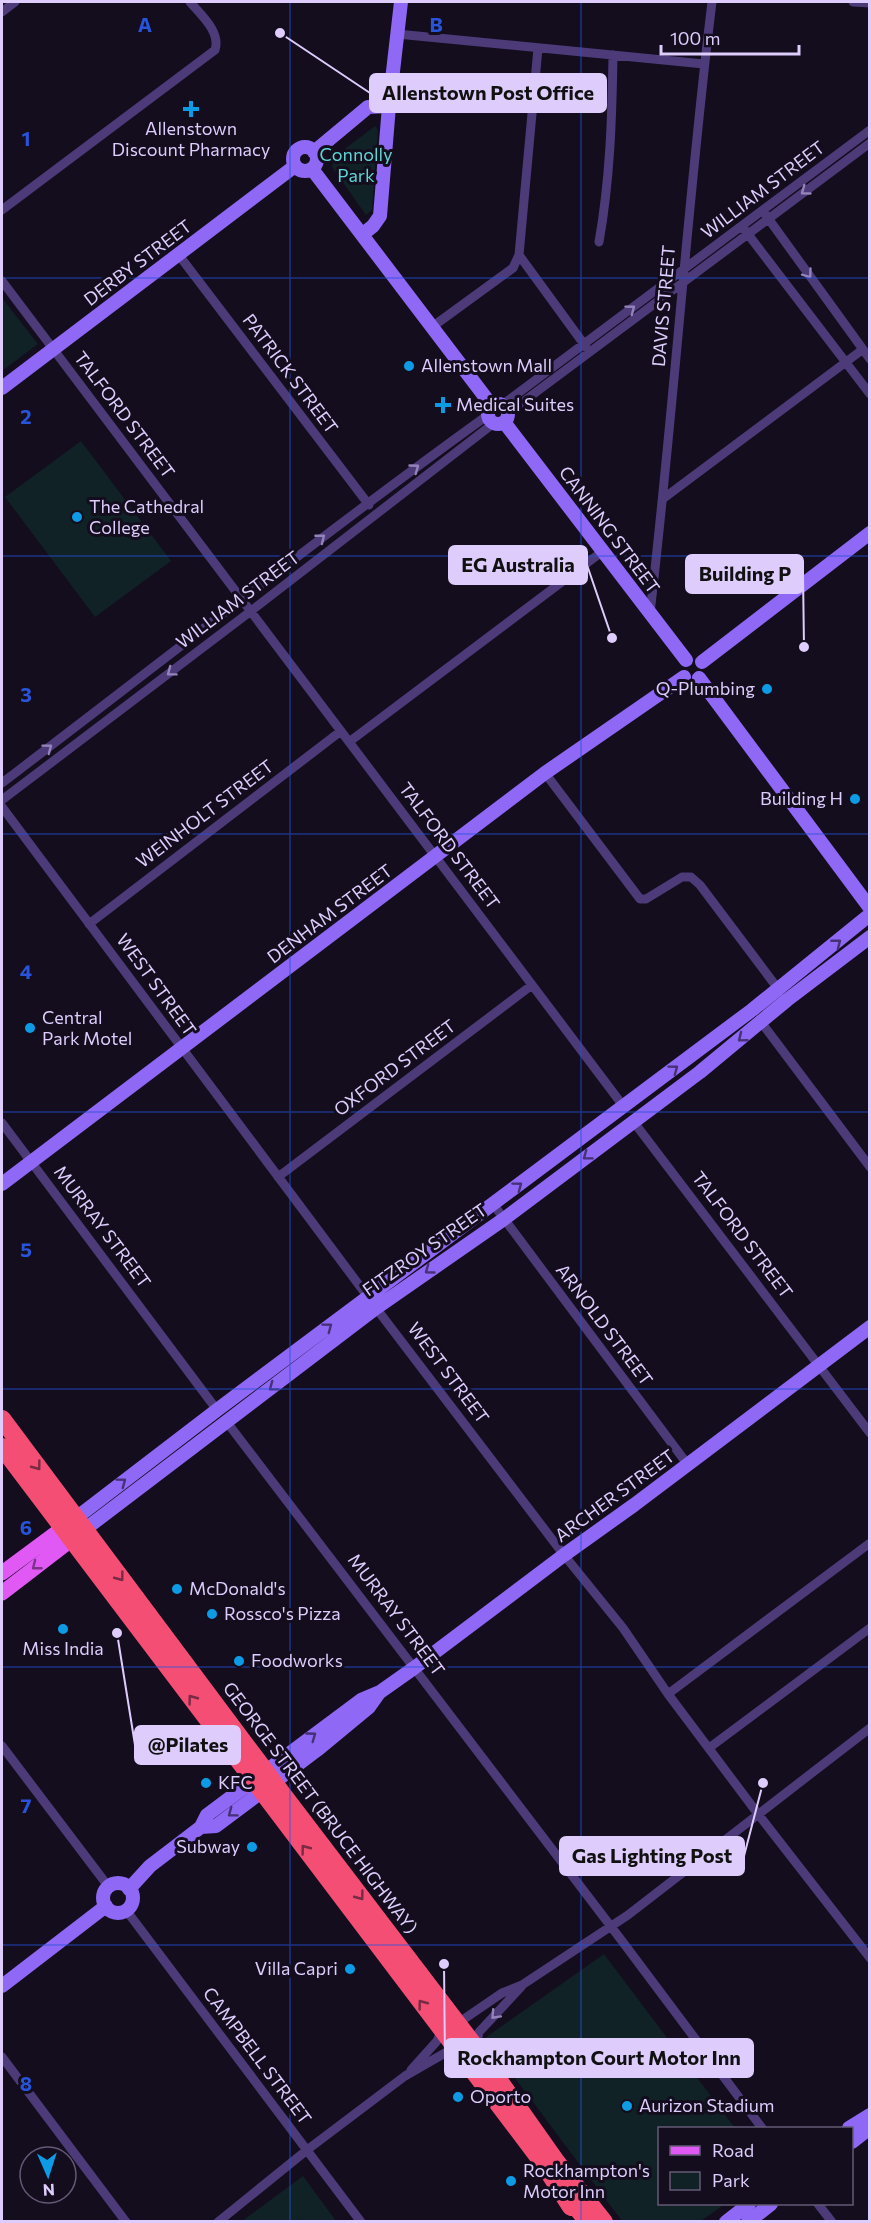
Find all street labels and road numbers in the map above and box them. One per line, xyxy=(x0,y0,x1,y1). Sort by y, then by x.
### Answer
street label: WILLIAM STREET xyxy=(696,136,829,243)
street label: DERBY STREET xyxy=(79,214,196,310)
street label: DAVIS STREET xyxy=(647,244,679,368)
street label: PATRICK STREET xyxy=(239,309,343,438)
street label: TALFORD STREET xyxy=(70,347,180,482)
street label: CANNING STREET xyxy=(555,461,665,598)
street label: WILLIAM STREET xyxy=(171,546,304,653)
street label: WEINHOLT STREET xyxy=(131,754,277,872)
street label: TALFORD STREET xyxy=(395,778,505,913)
street label: DENHAM STREET xyxy=(263,859,396,967)
street label: WEST STREET xyxy=(112,929,201,1040)
street label: OXFORD STREET xyxy=(329,1014,460,1120)
street label: MURRAY STREET xyxy=(50,1161,156,1292)
street label: TALFORD STREET xyxy=(688,1167,798,1302)
street label: FITZROY STREET xyxy=(358,1198,491,1300)
street label: ARNOLD STREET xyxy=(552,1259,658,1390)
street label: WEST STREET xyxy=(404,1317,494,1427)
street label: ARCHER STREET xyxy=(550,1444,679,1546)
street label: MURRAY STREET xyxy=(344,1549,450,1680)
street label: GEORGE STREET (BRUCE HIGHWAY) xyxy=(219,1677,423,1938)
street label: CAMPBELL STREET xyxy=(199,1982,317,2128)

